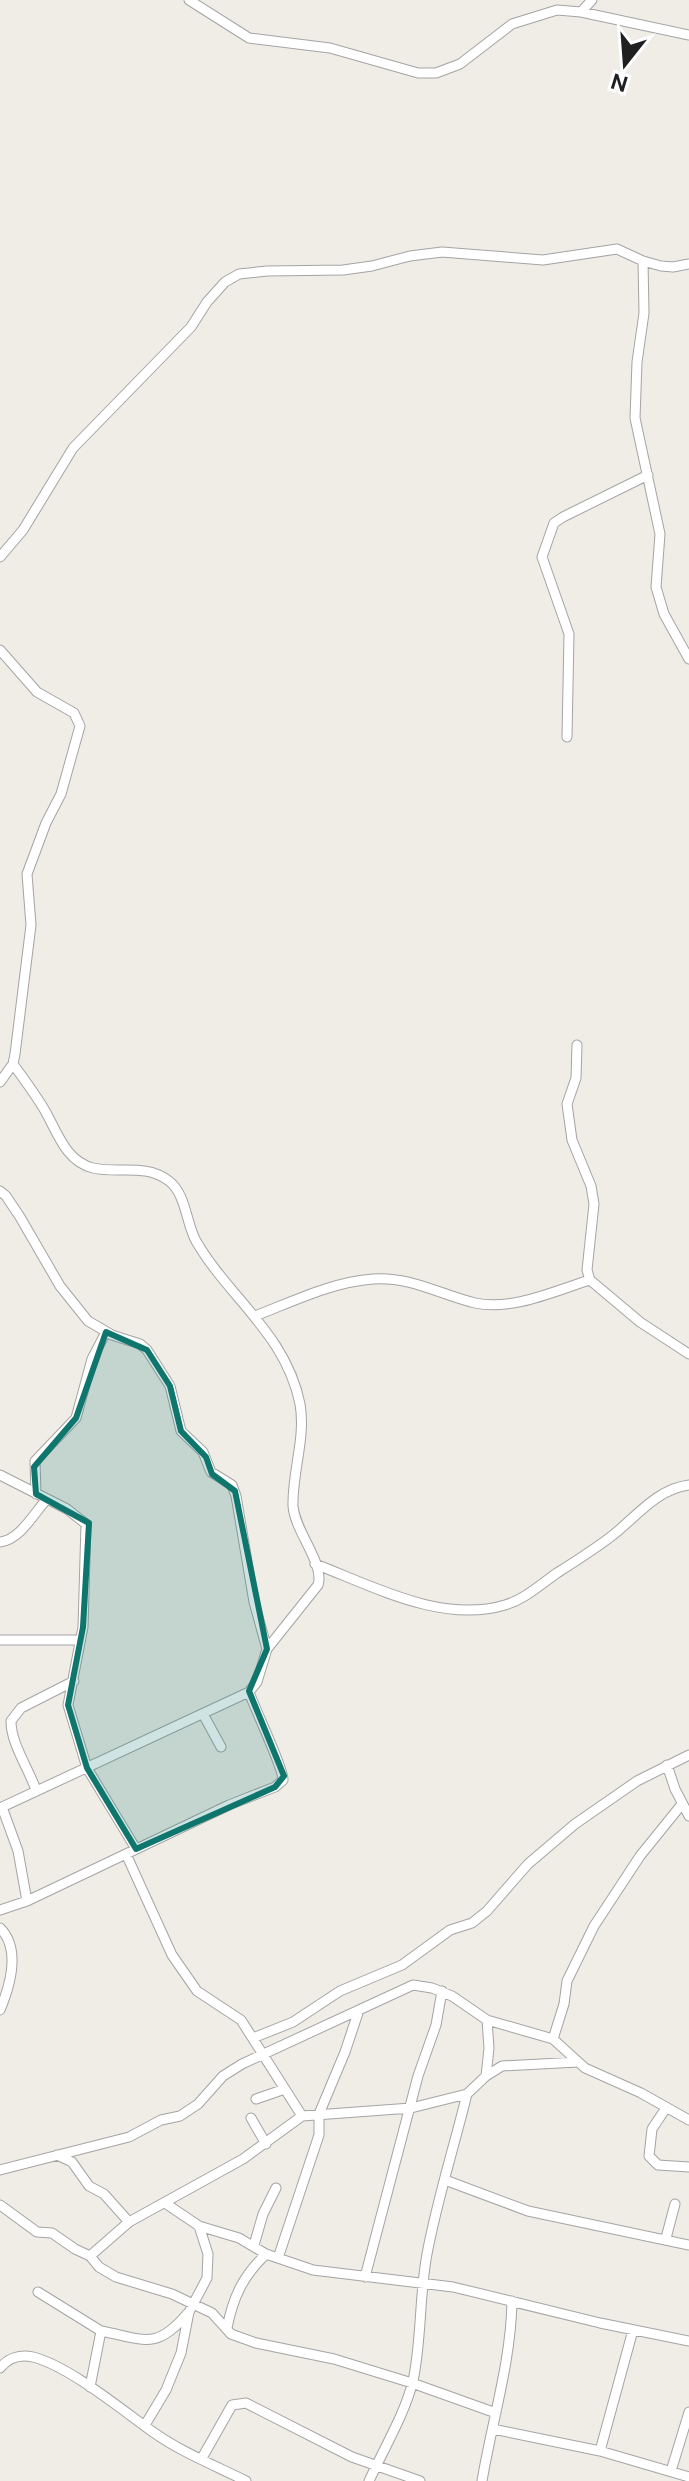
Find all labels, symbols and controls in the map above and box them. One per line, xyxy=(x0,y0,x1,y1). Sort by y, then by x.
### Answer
north arrow xyxy=(585,24,665,104)
text: N xyxy=(607,66,631,99)

